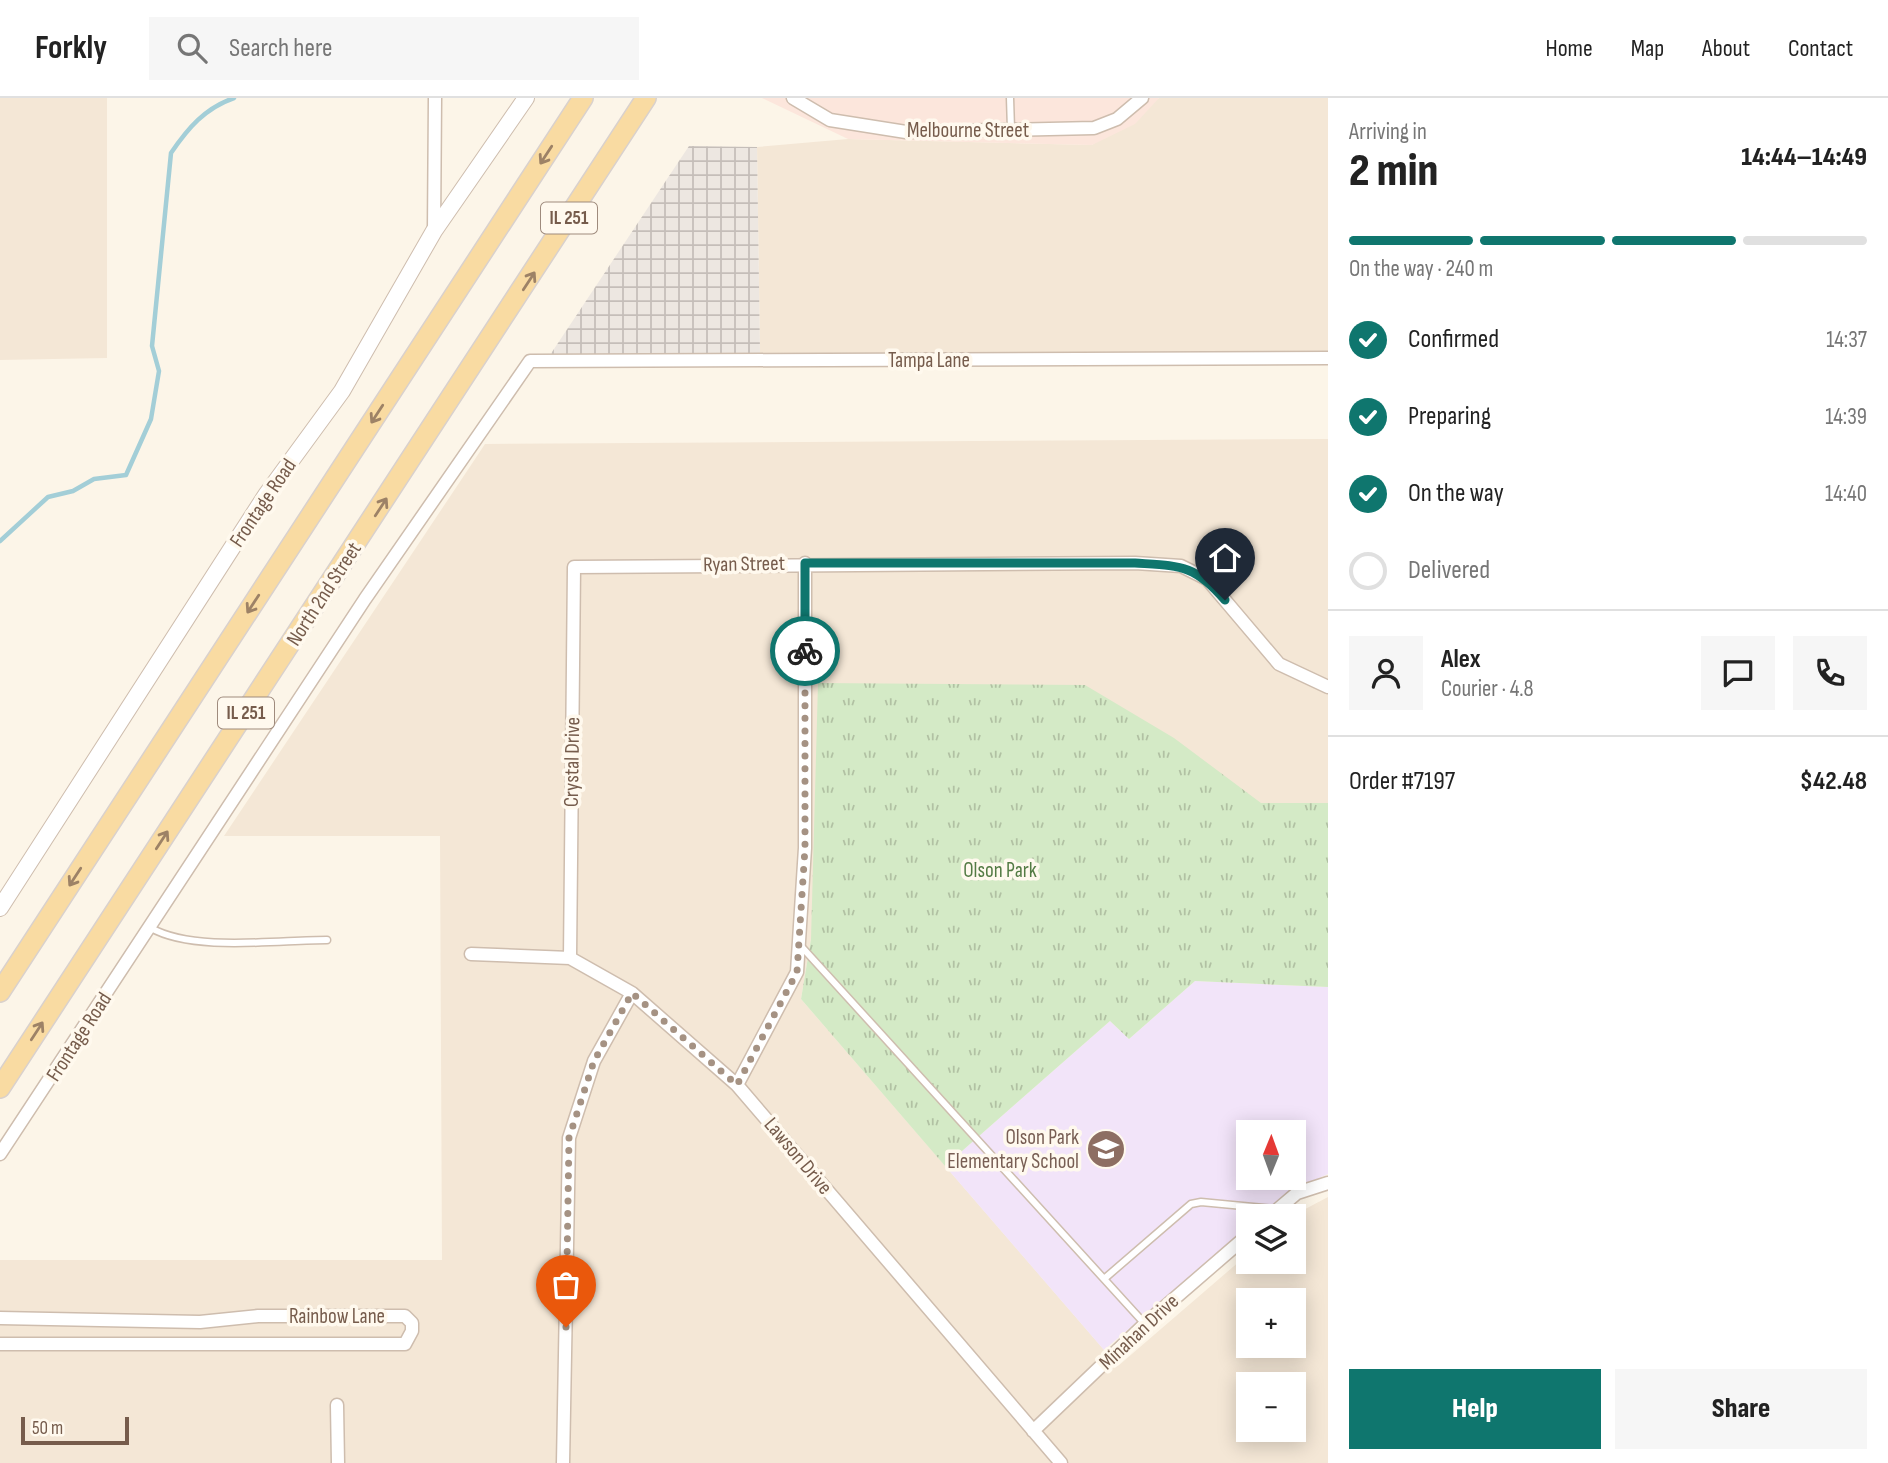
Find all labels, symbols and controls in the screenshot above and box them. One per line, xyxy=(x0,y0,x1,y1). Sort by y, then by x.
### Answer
search box xyxy=(149,17,639,80)
text: Forkly xyxy=(35,28,107,68)
icon: search xyxy=(173,29,211,67)
text: Search here xyxy=(229,33,332,64)
text: Home xyxy=(1545,34,1593,63)
text: Map xyxy=(1631,34,1664,63)
text: About xyxy=(1702,34,1750,63)
text: Contact xyxy=(1788,34,1853,63)
street label: Melbourne Street xyxy=(907,118,1029,143)
text: Arriving in xyxy=(1349,118,1427,146)
text: 14:44–14:49 xyxy=(1741,142,1867,173)
text: 2 min xyxy=(1349,144,1438,199)
one-way arrow xyxy=(539,145,553,164)
road number: IL 251 xyxy=(541,202,597,234)
text: On the way · 240 m xyxy=(1349,255,1493,283)
one-way arrow xyxy=(522,271,536,291)
icon: check xyxy=(1349,321,1387,359)
text: Confirmed xyxy=(1408,324,1499,355)
text: 14:37 xyxy=(1826,326,1867,354)
street label: Tampa Lane xyxy=(888,348,970,373)
icon: check xyxy=(1349,398,1387,436)
text: Preparing xyxy=(1408,401,1491,432)
one-way arrow xyxy=(370,403,384,423)
text: 14:39 xyxy=(1825,403,1867,431)
street label: Frontage Road xyxy=(224,454,302,552)
icon: check xyxy=(1349,475,1387,513)
text: On the way xyxy=(1408,478,1504,509)
text: 14:40 xyxy=(1825,480,1867,508)
one-way arrow xyxy=(374,498,389,517)
pin xyxy=(1195,528,1255,600)
street label: North 2nd Street xyxy=(281,538,367,650)
icon: home xyxy=(1206,539,1244,577)
street label: Ryan Street xyxy=(703,551,785,577)
text: Delivered xyxy=(1408,555,1490,586)
one-way arrow xyxy=(246,594,260,613)
courier xyxy=(770,616,840,686)
icon: bike xyxy=(786,632,824,670)
button: person xyxy=(1349,636,1423,710)
button: chat xyxy=(1701,636,1775,710)
button: phone xyxy=(1793,636,1867,710)
text: Alex xyxy=(1441,644,1481,675)
text: Courier · 4.8 xyxy=(1441,675,1534,703)
road number: IL 251 xyxy=(218,698,274,728)
street label: Crystal Drive xyxy=(559,717,585,807)
text: Order #7197 xyxy=(1349,766,1455,797)
text: $42.48 xyxy=(1800,766,1867,797)
one-way arrow xyxy=(156,831,170,851)
park label: Olson Park xyxy=(963,858,1037,883)
one-way arrow xyxy=(68,866,82,886)
street label: Frontage Road xyxy=(41,988,117,1086)
one-way arrow xyxy=(31,1021,45,1041)
street label: Lawson Drive xyxy=(759,1112,837,1200)
north arrow xyxy=(1236,1120,1306,1190)
map controls xyxy=(1236,1120,1306,1442)
place label: Olson Park Elementary School xyxy=(947,1125,1079,1174)
school or university icon: Olson Park Elementary School xyxy=(1085,1128,1127,1170)
button: layers xyxy=(1236,1204,1306,1274)
pin xyxy=(536,1255,596,1327)
icon: bag xyxy=(547,1266,585,1304)
button: + xyxy=(1236,1288,1306,1358)
street label: Minahan Drive xyxy=(1094,1289,1184,1375)
street label: Rainbow Lane xyxy=(289,1304,385,1329)
button: Help xyxy=(1349,1369,1601,1449)
button: Share xyxy=(1615,1369,1867,1449)
button: − xyxy=(1236,1372,1306,1442)
scale bar xyxy=(21,1414,130,1446)
text: 50 m xyxy=(32,1417,63,1440)

